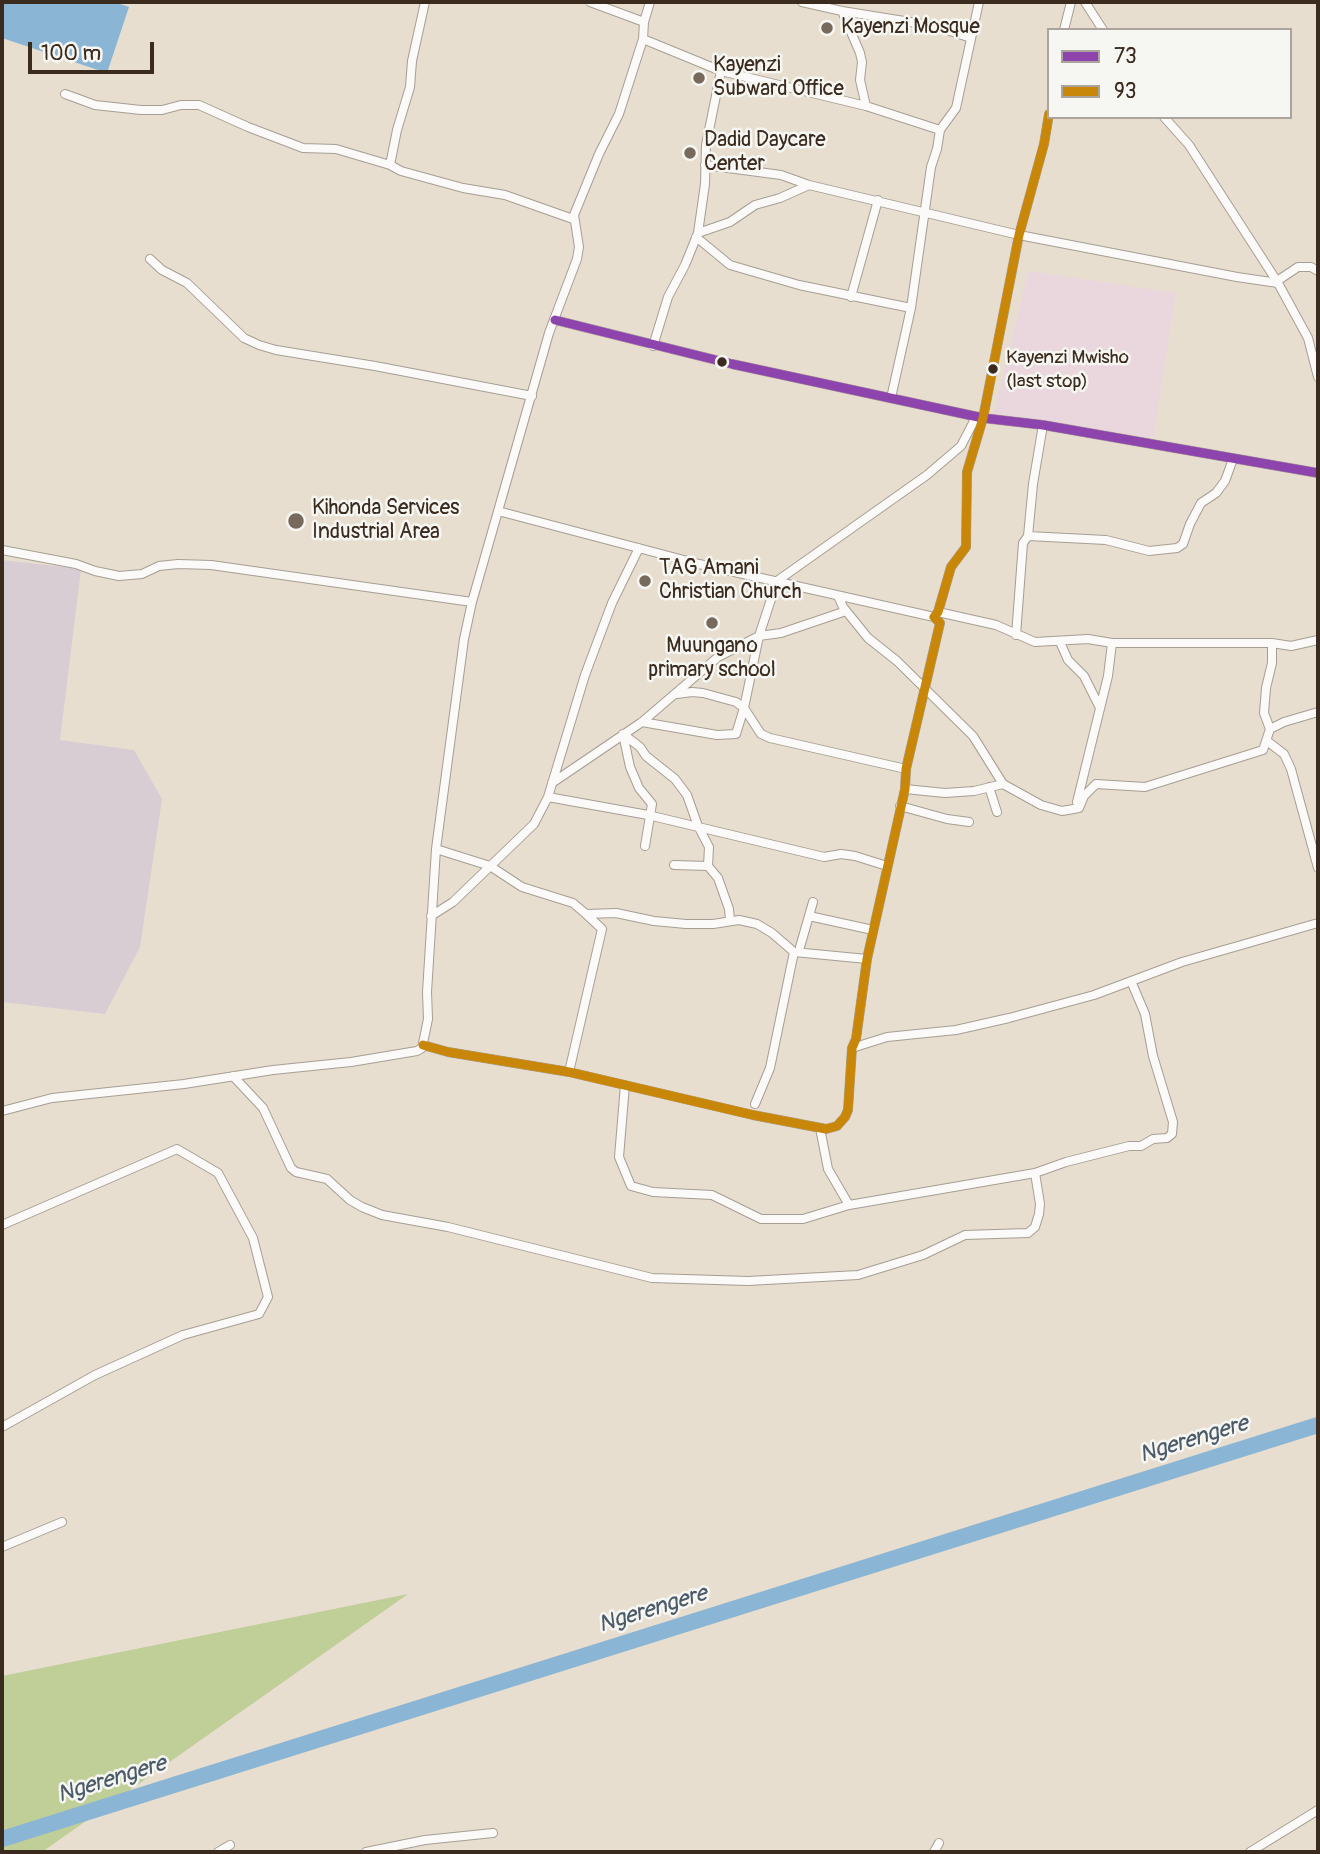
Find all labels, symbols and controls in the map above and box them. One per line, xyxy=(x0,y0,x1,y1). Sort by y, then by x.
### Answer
place label: Kayenzi Mosque xyxy=(841,15,980,41)
marker: Kayenzi Mosque xyxy=(819,20,835,36)
scale bar xyxy=(32,28,158,72)
legend xyxy=(1047,28,1292,119)
text: 100 m xyxy=(41,40,101,67)
text: 73 xyxy=(1114,43,1137,70)
place label: Kayenzi Subward Office xyxy=(713,53,844,103)
marker: Kayenzi Subward Office xyxy=(691,70,707,86)
text: 93 xyxy=(1114,78,1137,105)
place label: Dadid Daycare Center xyxy=(704,128,826,178)
marker: Dadid Daycare Center xyxy=(682,145,698,161)
place label: Kayenzi Mwisho (last stop) xyxy=(1006,347,1129,391)
unlabelled marker xyxy=(715,355,729,369)
marker: Kayenzi Mwisho (last stop) xyxy=(986,362,1000,376)
place label: Kihonda Services Industrial Area xyxy=(312,496,460,546)
marker: Kihonda Services Industrial Area xyxy=(286,511,306,531)
place label: TAG Amani Christian Church xyxy=(659,556,802,606)
marker: TAG Amani Christian Church xyxy=(637,573,653,589)
marker: Muungano primary school xyxy=(704,615,720,631)
place label: Muungano primary school xyxy=(648,634,776,684)
water label: Ngerengere xyxy=(1136,1410,1252,1470)
water label: Ngerengere xyxy=(595,1580,711,1640)
water label: Ngerengere xyxy=(54,1750,170,1810)

